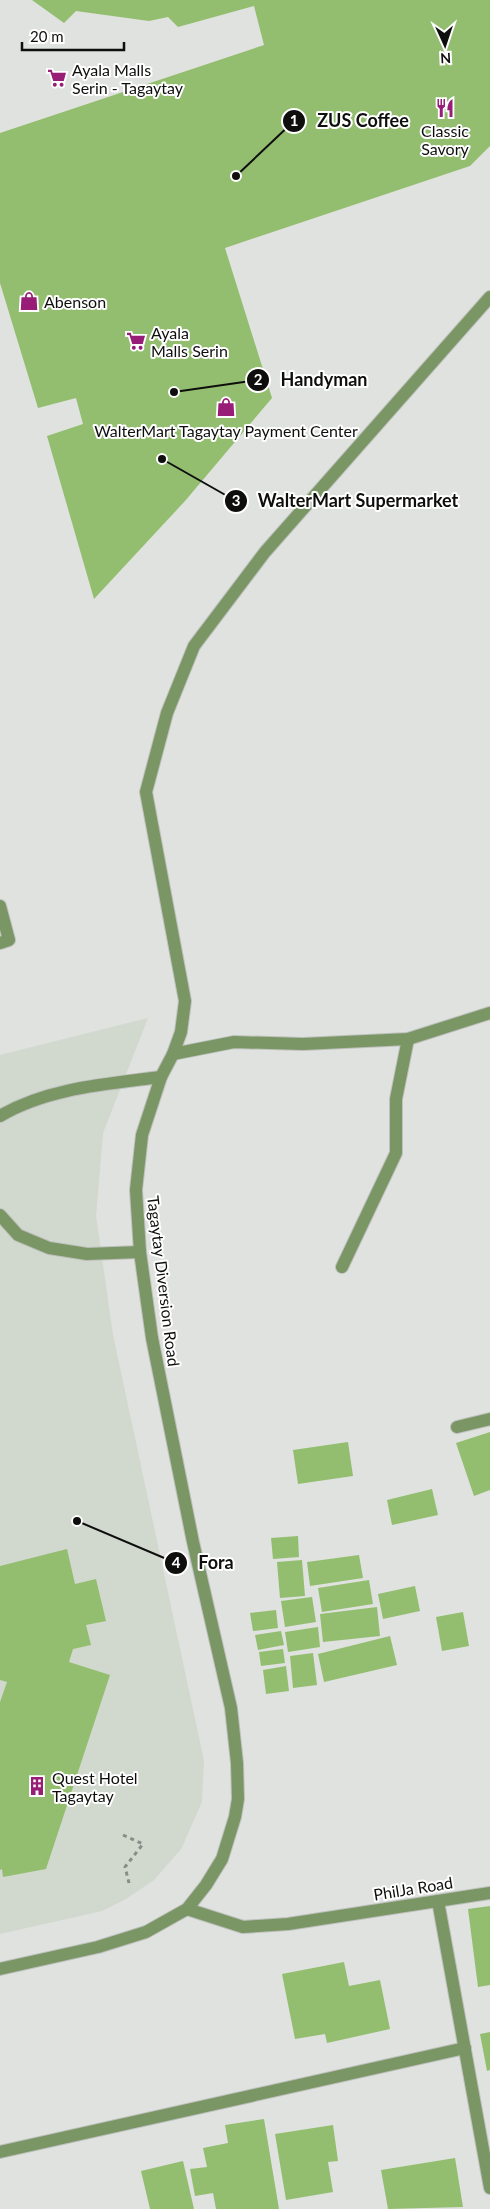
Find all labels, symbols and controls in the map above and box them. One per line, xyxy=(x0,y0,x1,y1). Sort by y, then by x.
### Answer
scale bar xyxy=(22,20,125,52)
north arrow xyxy=(420,20,470,70)
text: 20 m xyxy=(30,27,64,45)
text: N xyxy=(440,50,452,67)
place label: Ayala Malls Serin - Tagaytay xyxy=(72,60,184,97)
supermarket icon: Ayala Malls Serin - Tagaytay xyxy=(46,67,68,89)
restaurant icon: Classic Savory xyxy=(434,97,456,119)
callout: ZUS Coffee xyxy=(282,104,418,137)
text: ZUS Coffee xyxy=(317,109,409,131)
text: 1 xyxy=(290,111,298,129)
place label: Classic Savory xyxy=(421,121,470,158)
shop icon: Abenson xyxy=(18,290,40,312)
place label: Abenson xyxy=(44,292,106,311)
place label: Ayala Malls Serin xyxy=(151,323,228,360)
supermarket icon: Ayala Malls Serin xyxy=(125,330,147,352)
callout: Handyman xyxy=(246,363,378,396)
text: Handyman xyxy=(281,368,368,390)
text: 2 xyxy=(254,370,263,388)
shop icon: WalterMart Tagaytay Payment Center xyxy=(215,396,237,418)
place label: WalterMart Tagaytay Payment Center xyxy=(94,421,358,440)
callout: WalterMart Supermarket xyxy=(223,484,469,517)
text: WalterMart Supermarket xyxy=(258,489,459,511)
text: 3 xyxy=(232,491,240,509)
street label: Tagaytay Diversion Road xyxy=(144,1195,184,1367)
callout: Fora xyxy=(163,1546,243,1579)
text: Fora xyxy=(198,1551,234,1573)
text: 4 xyxy=(172,1553,181,1571)
place label: Quest Hotel Tagaytay xyxy=(52,1768,138,1805)
building icon: Quest Hotel Tagaytay xyxy=(26,1775,48,1797)
street label: PhilJa Road xyxy=(372,1872,454,1904)

